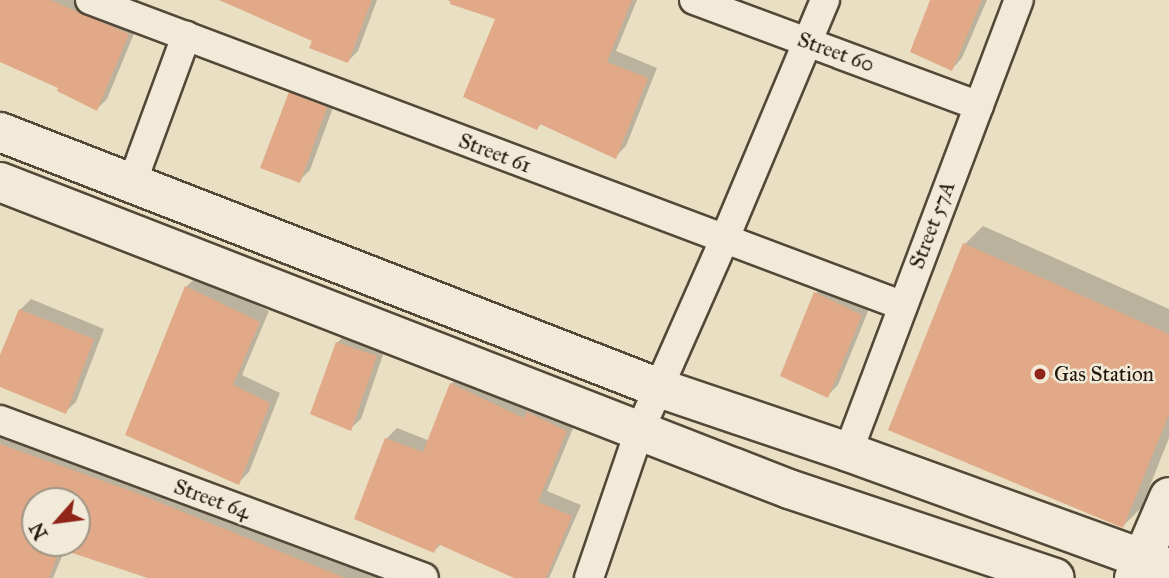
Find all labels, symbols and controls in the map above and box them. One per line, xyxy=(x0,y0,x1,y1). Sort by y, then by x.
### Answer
street label: Street 60 xyxy=(794,27,878,77)
street label: Street 61 xyxy=(455,128,535,178)
street label: Street 57A xyxy=(904,178,960,272)
place label: Gas Station xyxy=(1054,361,1154,387)
marker: Gas Station xyxy=(1032,366,1048,382)
street label: Street 64 xyxy=(170,474,254,524)
north arrow xyxy=(21,487,91,557)
text: N xyxy=(25,519,53,544)

